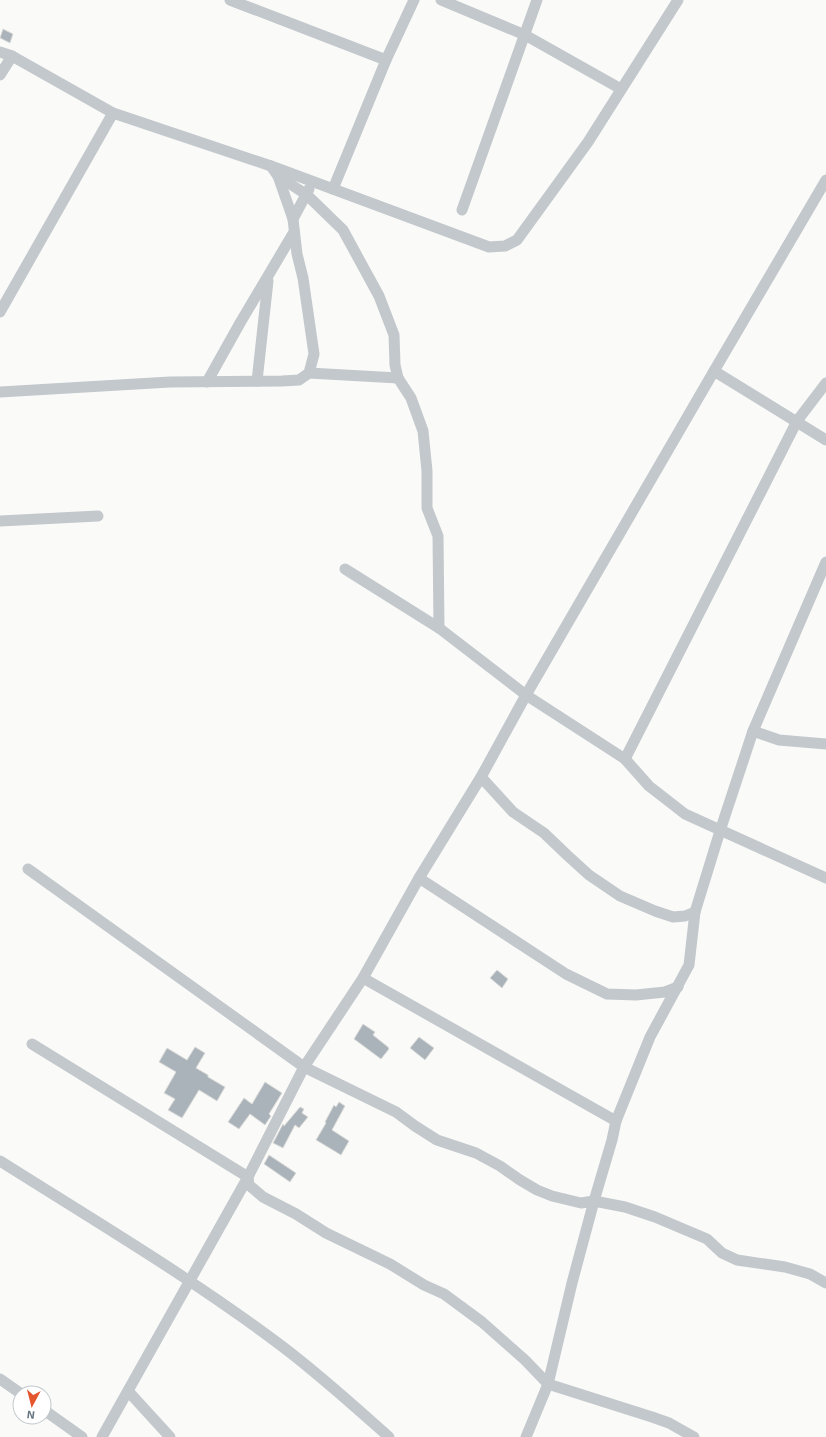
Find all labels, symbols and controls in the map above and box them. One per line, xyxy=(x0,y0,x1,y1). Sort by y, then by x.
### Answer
north arrow xyxy=(12,1385,52,1425)
text: N xyxy=(26,1408,35,1422)

